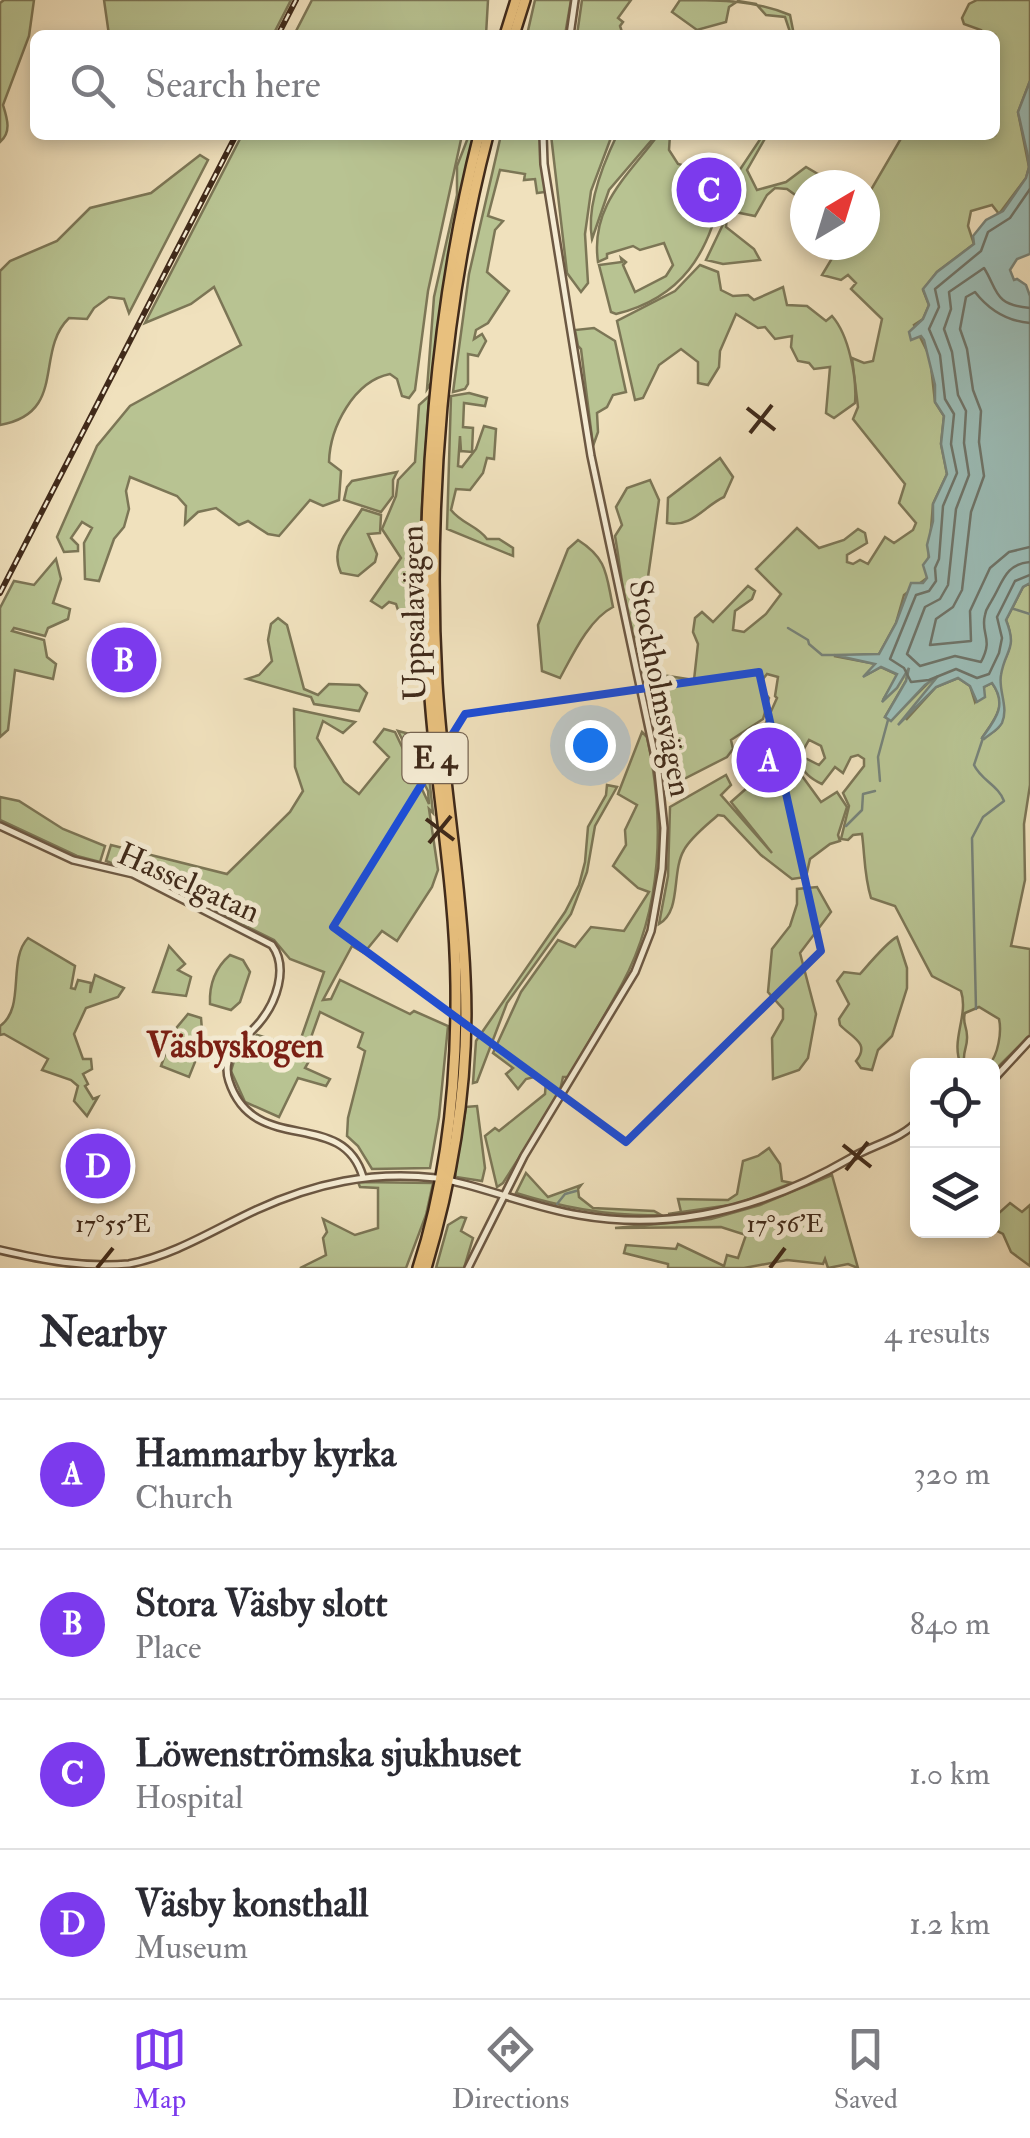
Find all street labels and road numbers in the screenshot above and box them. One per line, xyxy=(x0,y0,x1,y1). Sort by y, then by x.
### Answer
street label: Uppsalavägen xyxy=(392,525,436,701)
street label: Stockholmsvägen xyxy=(619,576,701,800)
road number: E 4 xyxy=(402,733,468,783)
street label: Hasselgatan xyxy=(111,834,266,932)

